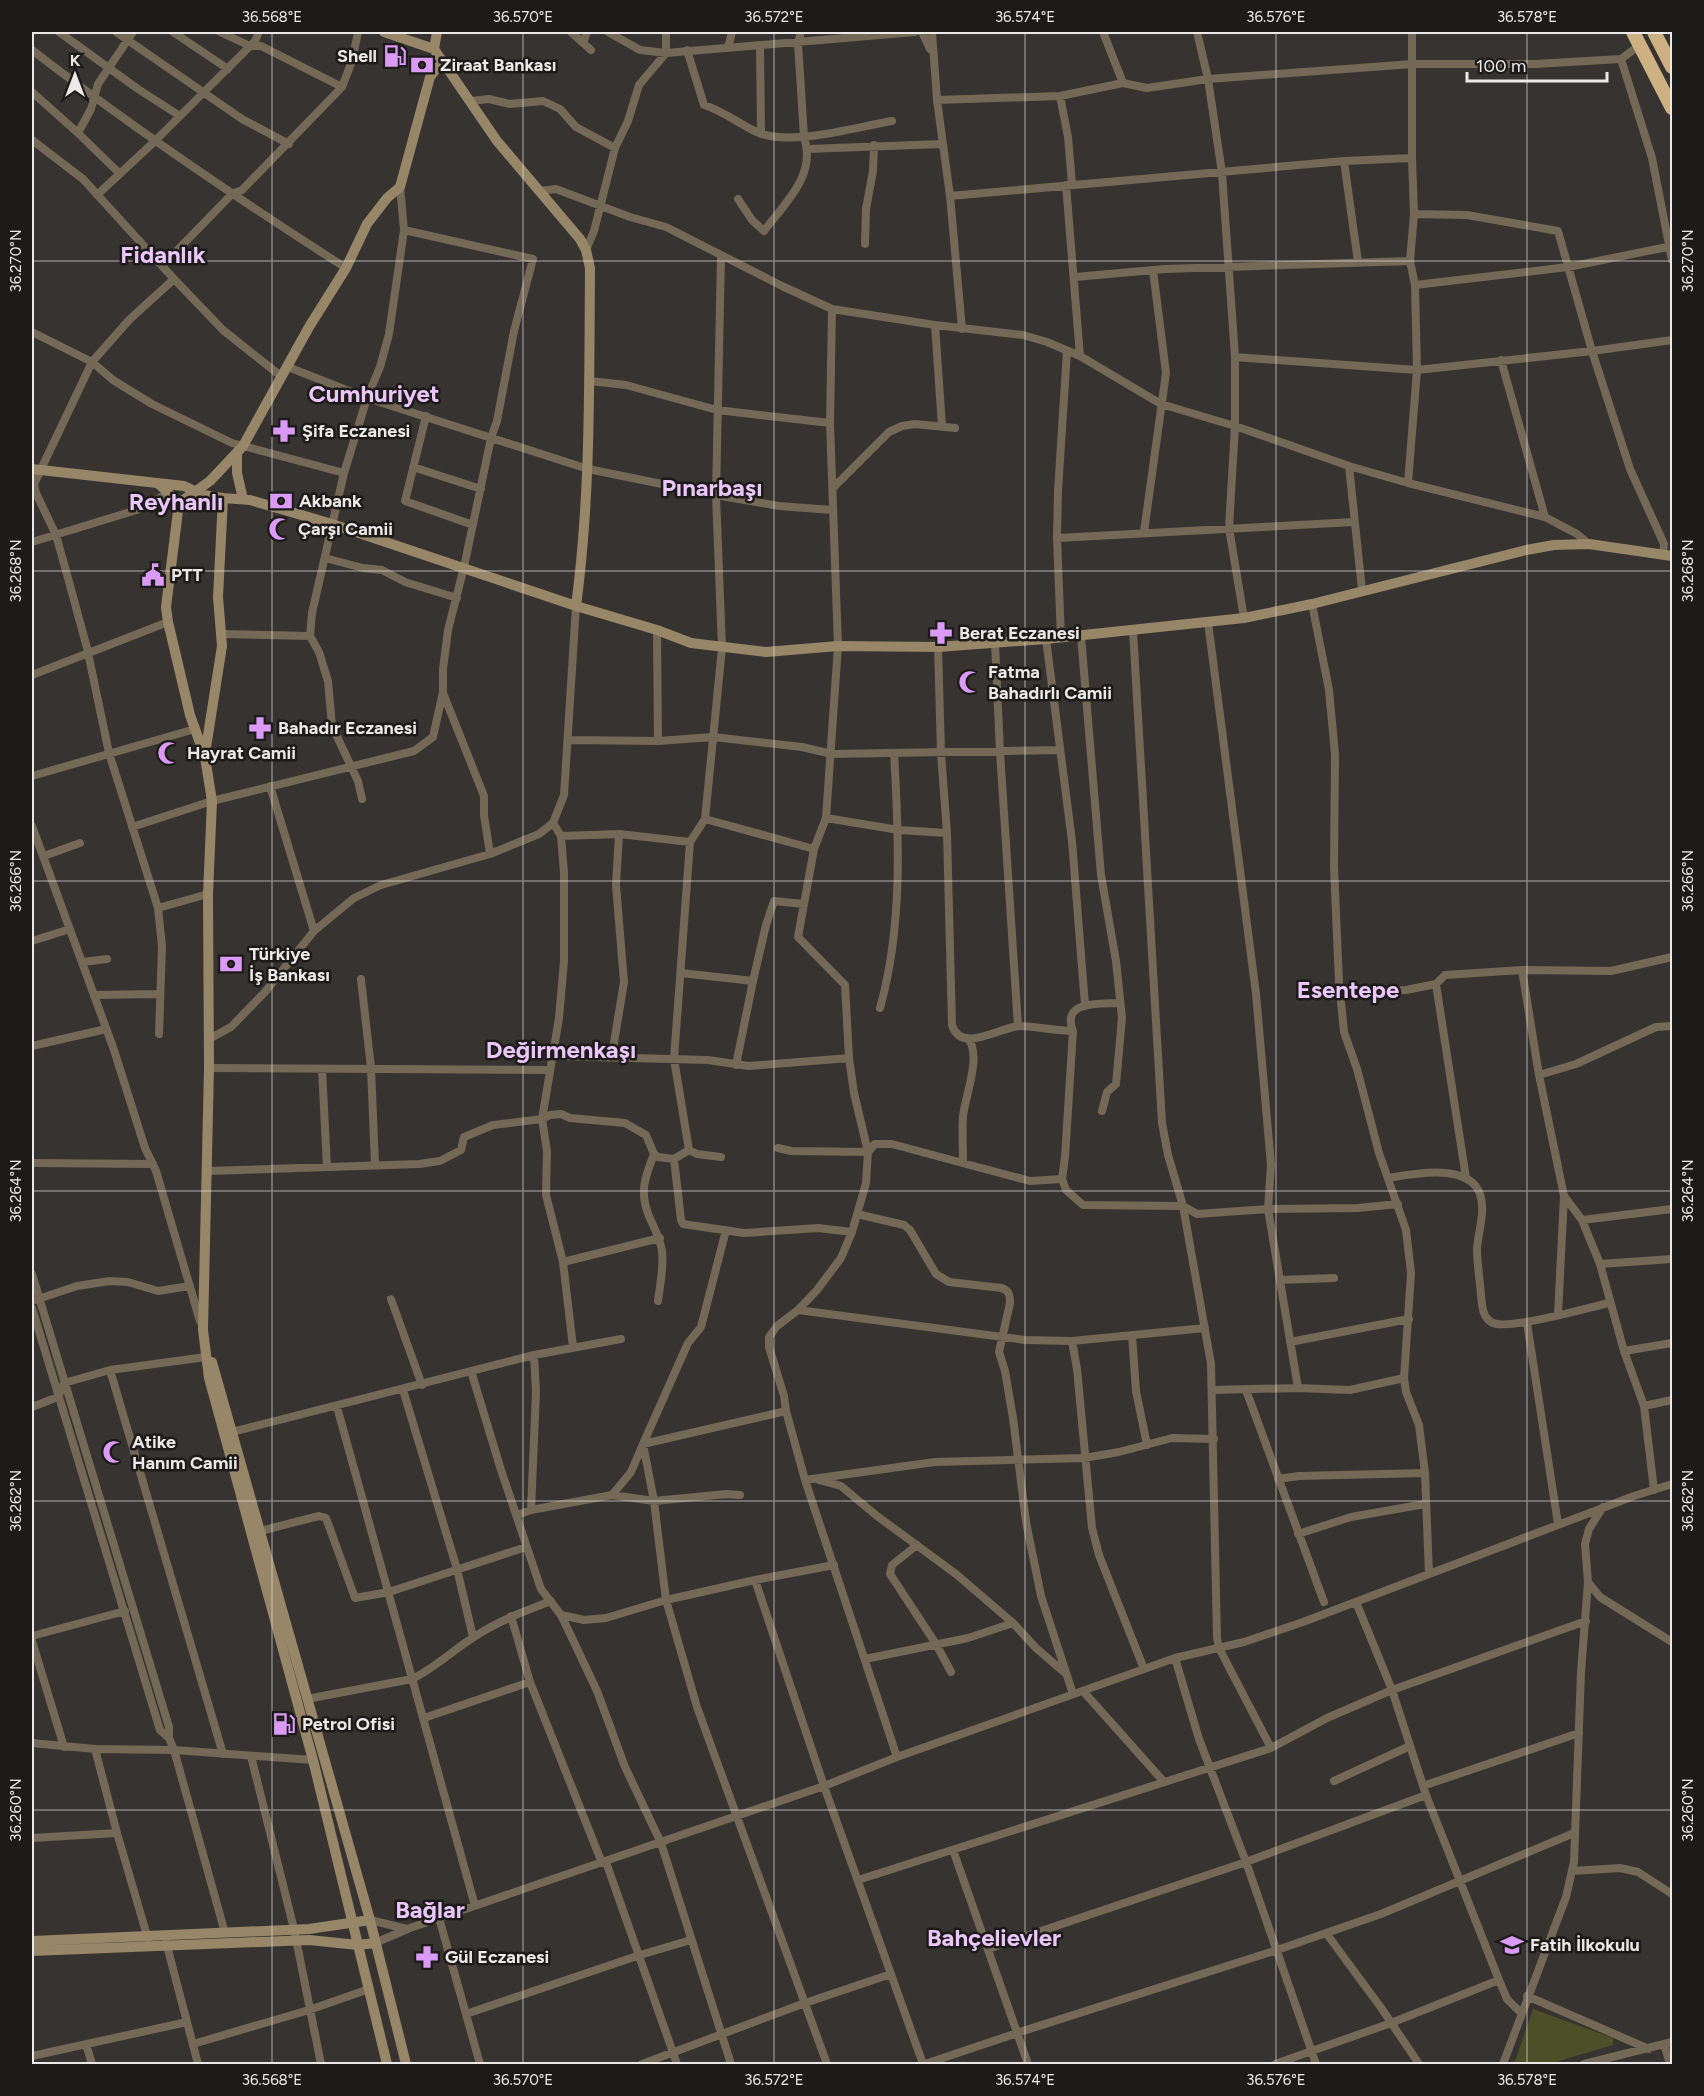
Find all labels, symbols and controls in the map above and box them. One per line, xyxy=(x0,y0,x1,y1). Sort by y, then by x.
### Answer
text: 36.568°E xyxy=(242,8,302,26)
text: 36.570°E xyxy=(493,8,553,26)
text: 36.572°E xyxy=(744,8,804,26)
text: 36.574°E xyxy=(995,8,1055,26)
text: 36.576°E xyxy=(1246,8,1306,26)
text: 36.578°E xyxy=(1497,8,1557,26)
fuel station icon: Shell xyxy=(382,43,408,69)
north arrow xyxy=(45,45,105,105)
place label: Shell xyxy=(337,45,377,67)
scale bar xyxy=(1467,45,1606,83)
text: K xyxy=(70,51,81,70)
bank icon: Ziraat Bankası xyxy=(409,52,435,78)
place label: Ziraat Bankası xyxy=(440,54,556,76)
text: 100 m xyxy=(1476,55,1526,77)
text: 36.270°N xyxy=(7,230,25,292)
text: 36.270°N xyxy=(1679,230,1697,292)
district label: Fidanlık xyxy=(120,240,206,269)
district label: Cumhuriyet xyxy=(308,379,440,408)
pharmacy icon: Şifa Eczanesi xyxy=(271,418,297,444)
place label: Şifa Eczanesi xyxy=(302,420,410,442)
district label: Pınarbaşı xyxy=(661,473,763,502)
district label: Reyhanlı xyxy=(129,487,223,516)
bank icon: Akbank xyxy=(268,488,294,514)
place label: Akbank xyxy=(299,490,362,512)
mosque icon: Çarşı Camii xyxy=(267,516,293,542)
place label: Çarşı Camii xyxy=(298,518,393,540)
text: 36.268°N xyxy=(7,539,25,603)
text: 36.268°N xyxy=(1679,539,1697,603)
public building icon: PTT xyxy=(140,562,166,588)
place label: PTT xyxy=(171,564,203,586)
pharmacy icon: Berat Eczanesi xyxy=(928,620,954,646)
place label: Berat Eczanesi xyxy=(959,622,1080,644)
place label: Fatma Bahadırlı Camii xyxy=(988,661,1112,704)
mosque icon: Fatma Bahadırlı Camii xyxy=(957,669,983,695)
pharmacy icon: Bahadır Eczanesi xyxy=(247,715,273,741)
place label: Bahadır Eczanesi xyxy=(278,717,417,739)
mosque icon: Hayrat Camii xyxy=(156,740,182,766)
place label: Hayrat Camii xyxy=(187,742,296,764)
text: 36.266°N xyxy=(7,850,25,912)
text: 36.266°N xyxy=(1679,850,1697,912)
place label: Türkiye İş Bankası xyxy=(249,943,330,986)
bank icon: Türkiye İş Bankası xyxy=(218,951,244,977)
district label: Esentepe xyxy=(1297,975,1399,1004)
district label: Değirmenkaşı xyxy=(486,1035,636,1064)
text: 36.264°N xyxy=(7,1159,25,1223)
text: 36.264°N xyxy=(1679,1159,1697,1223)
place label: Atike Hanım Camii xyxy=(132,1431,238,1474)
mosque icon: Atike Hanım Camii xyxy=(101,1439,127,1465)
text: 36.262°N xyxy=(7,1470,25,1532)
text: 36.262°N xyxy=(1679,1470,1697,1532)
fuel station icon: Petrol Ofisi xyxy=(271,1711,297,1737)
place label: Petrol Ofisi xyxy=(302,1713,395,1735)
text: 36.260°N xyxy=(7,1778,25,1842)
text: 36.260°N xyxy=(1679,1778,1697,1842)
district label: Bağlar xyxy=(395,1895,465,1924)
district label: Bahçelievler xyxy=(927,1923,1061,1952)
school or university icon: Fatih İlkokulu xyxy=(1499,1932,1525,1958)
place label: Fatih İlkokulu xyxy=(1530,1934,1640,1956)
pharmacy icon: Gül Eczanesi xyxy=(414,1944,440,1970)
place label: Gül Eczanesi xyxy=(445,1946,549,1968)
text: 36.568°E xyxy=(242,2071,302,2089)
text: 36.570°E xyxy=(493,2071,553,2089)
text: 36.572°E xyxy=(744,2071,804,2089)
text: 36.574°E xyxy=(995,2071,1055,2089)
text: 36.576°E xyxy=(1246,2071,1306,2089)
text: 36.578°E xyxy=(1497,2071,1557,2089)

